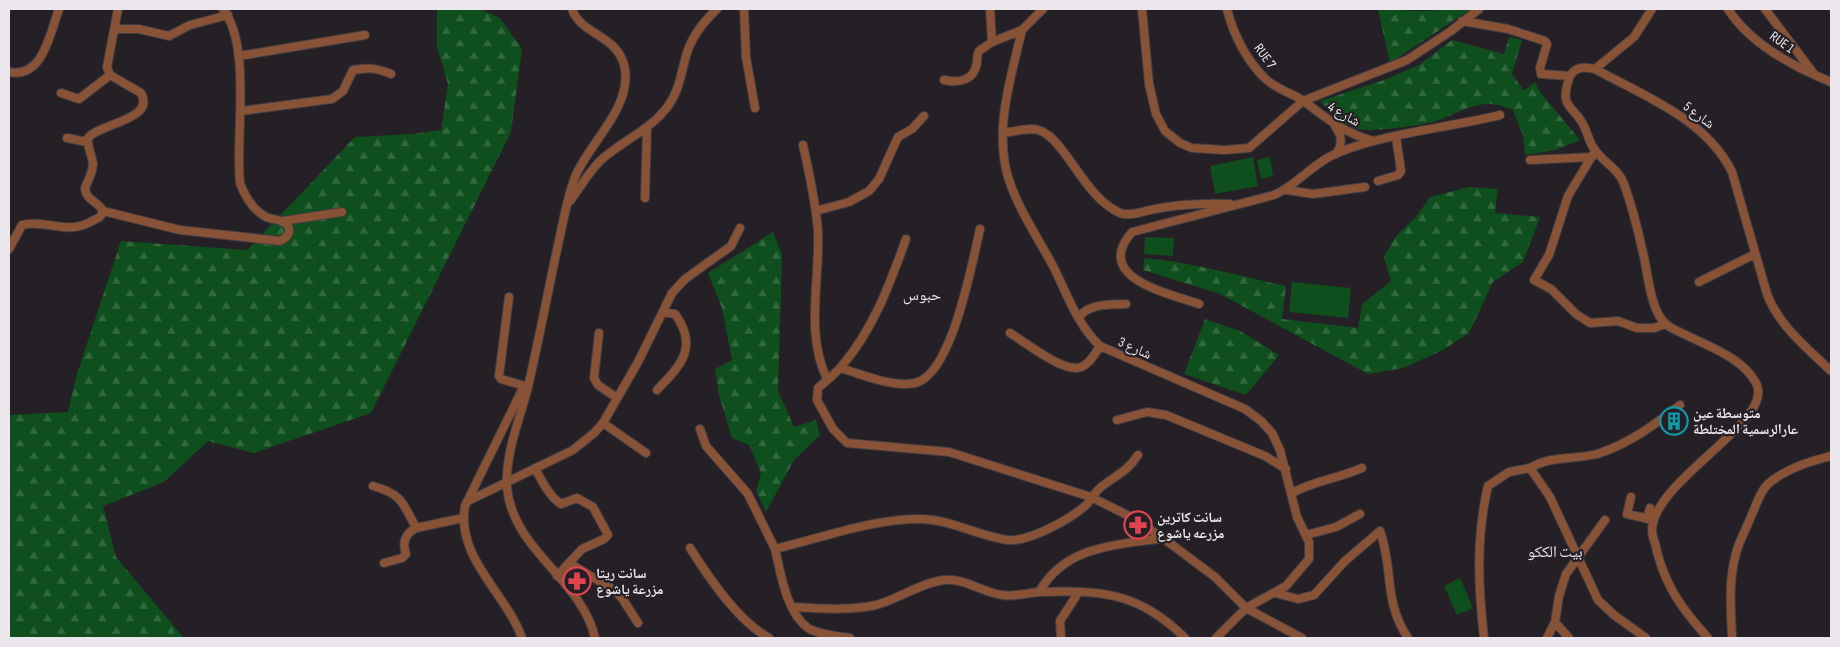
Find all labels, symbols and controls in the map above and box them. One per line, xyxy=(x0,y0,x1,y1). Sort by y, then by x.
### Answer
street label: RUE 1 xyxy=(1766,27,1798,57)
street label: RUE 7 xyxy=(1250,40,1280,72)
street label: شارع 4 xyxy=(1324,98,1363,131)
street label: شارع 5 xyxy=(1680,98,1718,133)
district label: حبوس xyxy=(903,286,941,305)
street label: شارع 3 xyxy=(1115,333,1154,364)
place label: متوسطة عين عارالرسمية المختلطة xyxy=(1693,405,1798,438)
building icon: متوسطة عين عارالرسمية المختلطة xyxy=(1659,406,1689,436)
place label: سانت كاترين مزرعه ياشوع xyxy=(1157,509,1224,542)
pharmacy icon: سانت كاترين مزرعه ياشوع xyxy=(1123,510,1153,540)
district label: بيت الككو xyxy=(1527,543,1583,562)
place label: سانت ريتا مزرعة ياشوع xyxy=(596,565,663,598)
pharmacy icon: سانت ريتا مزرعة ياشوع xyxy=(562,566,592,596)

